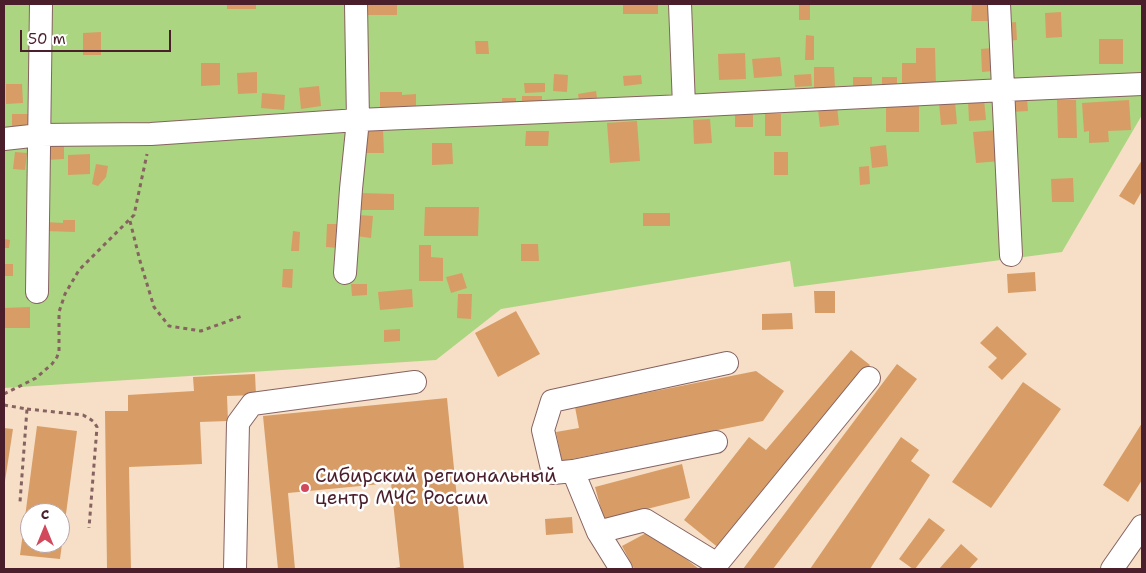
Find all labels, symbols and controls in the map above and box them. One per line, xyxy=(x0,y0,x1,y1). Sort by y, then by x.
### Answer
scale bar xyxy=(22,20,174,52)
text: 50 m xyxy=(28,29,66,49)
place label: Сибирский региональный центр МЧС России xyxy=(315,466,557,510)
marker: Сибирский региональный центр МЧС России xyxy=(299,482,311,494)
north arrow xyxy=(20,503,70,553)
text: С xyxy=(41,505,49,523)

